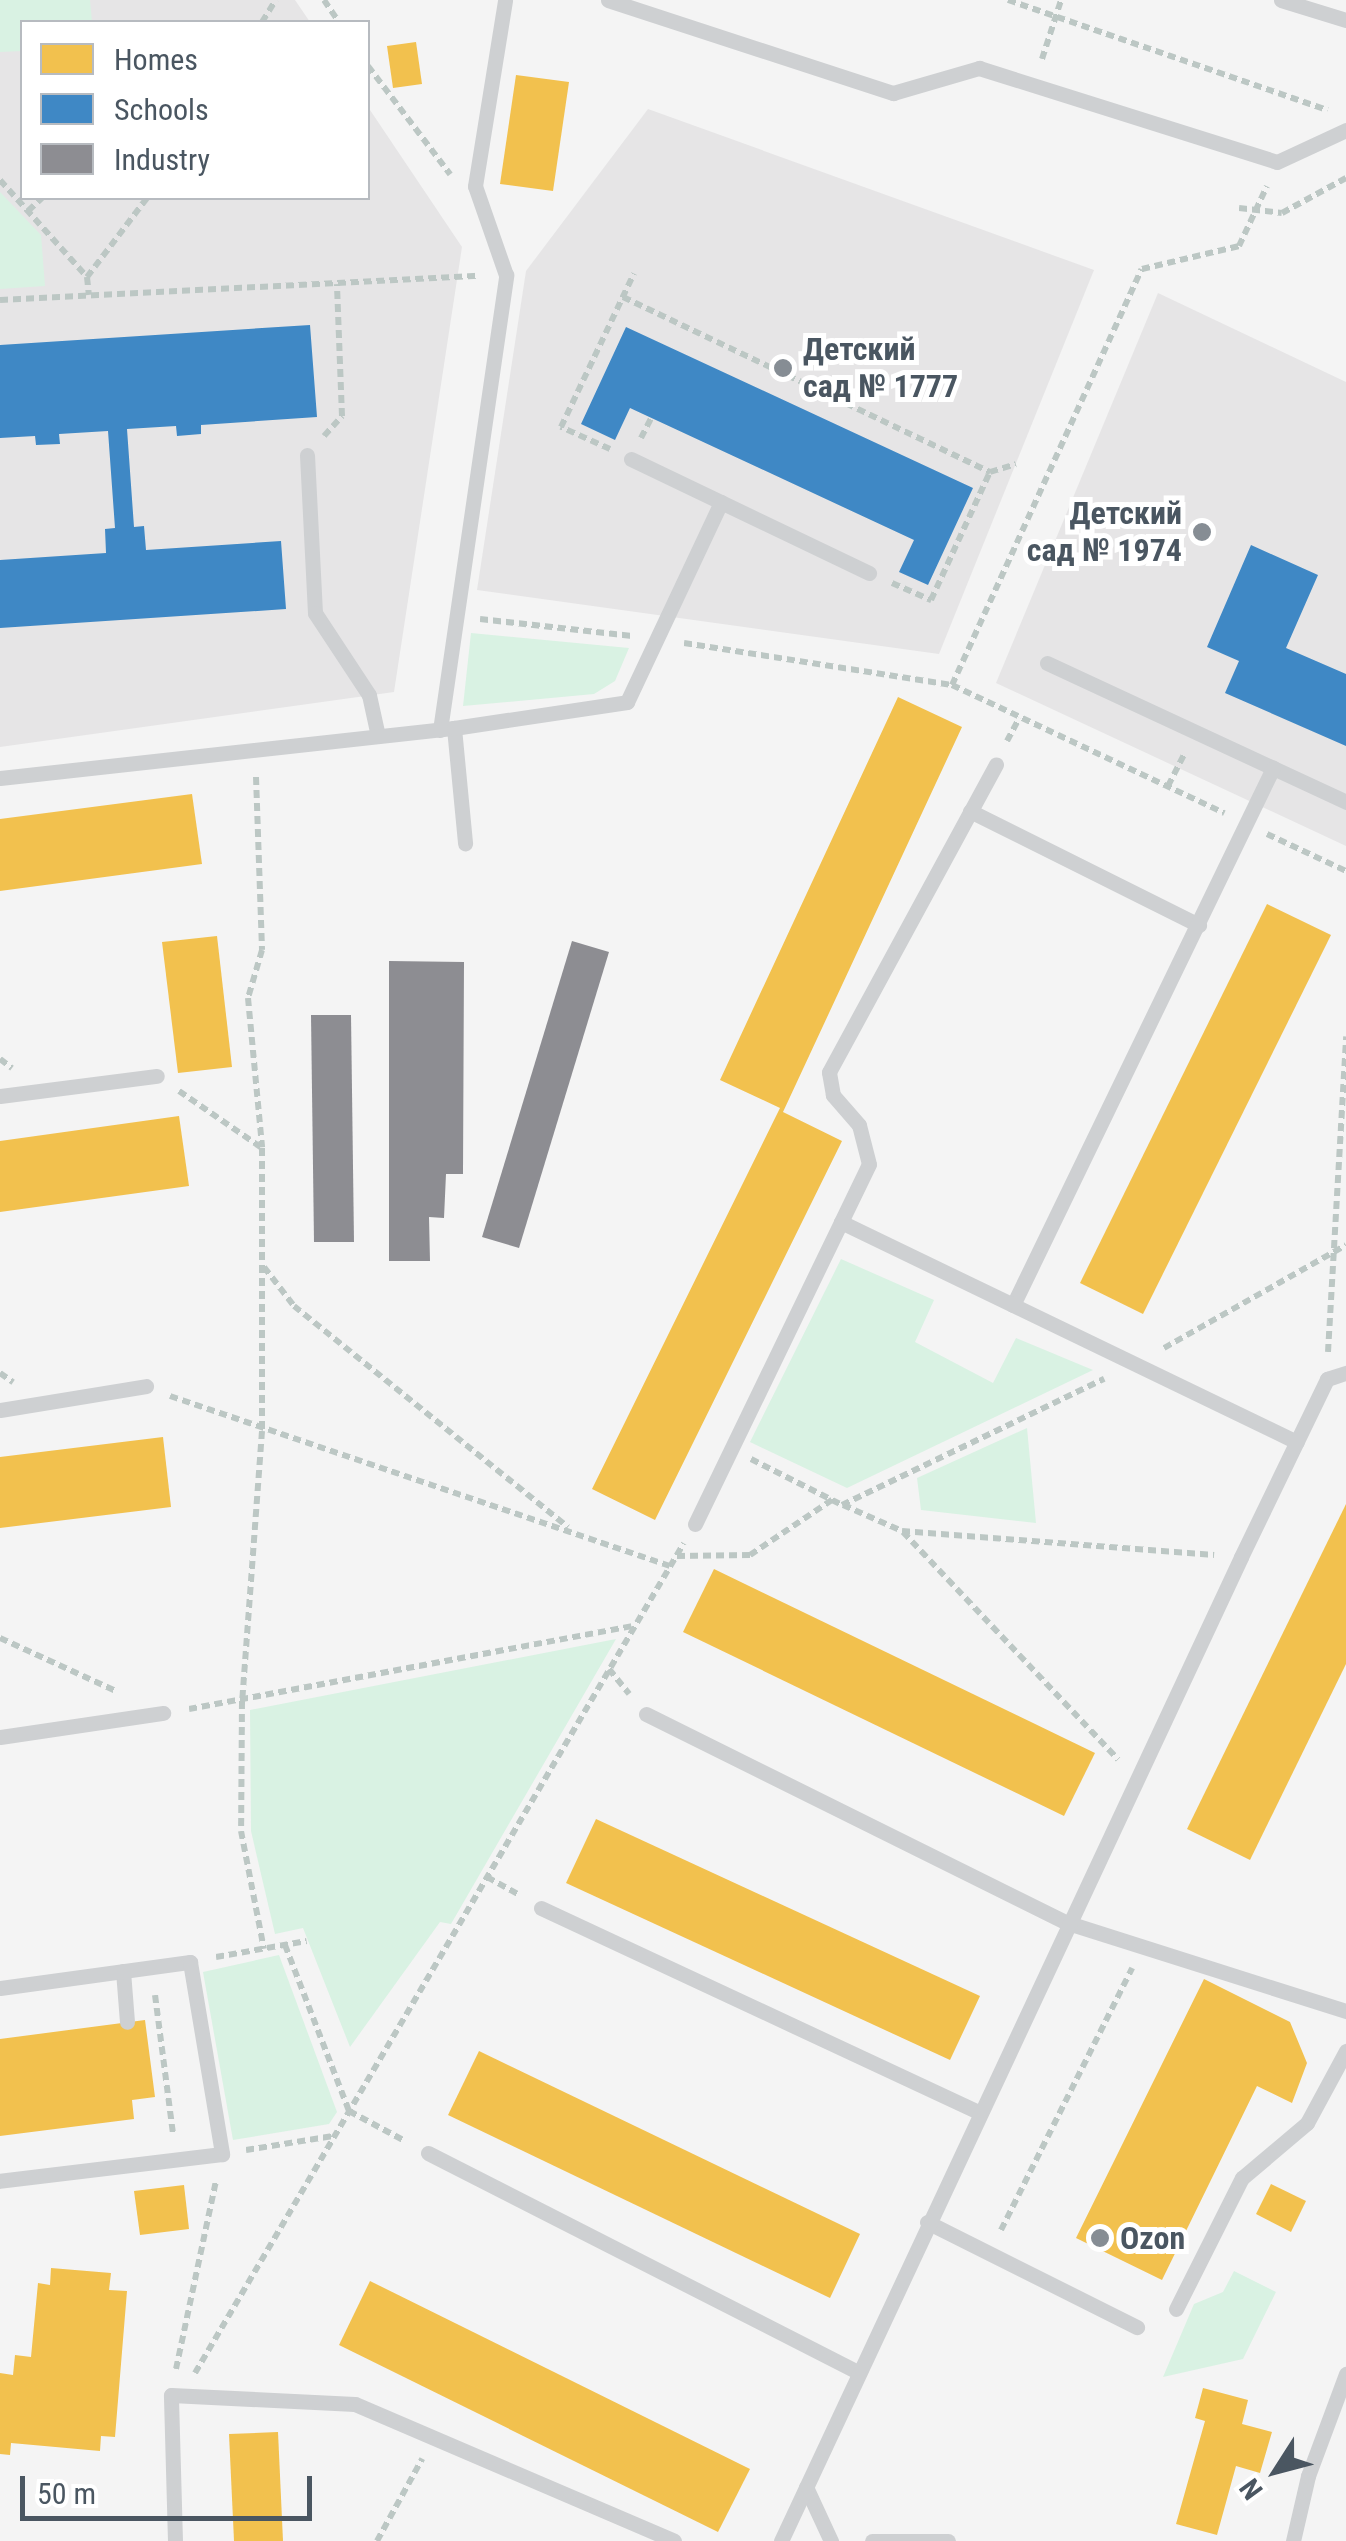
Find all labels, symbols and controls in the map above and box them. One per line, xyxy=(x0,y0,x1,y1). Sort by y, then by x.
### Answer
legend xyxy=(20,20,370,200)
text: Homes xyxy=(114,42,198,77)
text: Schools xyxy=(114,92,209,127)
text: Industry xyxy=(114,142,210,177)
place label: Детский сад № 1777 xyxy=(803,331,958,406)
marker: Детский сад № 1777 xyxy=(772,357,794,379)
place label: Детский сад № 1974 xyxy=(1027,495,1182,570)
marker: Детский сад № 1974 xyxy=(1191,521,1213,543)
place label: Ozon xyxy=(1120,2219,1185,2257)
marker: Ozon xyxy=(1089,2227,1111,2249)
north arrow xyxy=(1226,2421,1326,2521)
scale bar xyxy=(25,2456,318,2518)
text: N xyxy=(1233,2472,1270,2506)
text: 50 m xyxy=(37,2476,96,2511)

